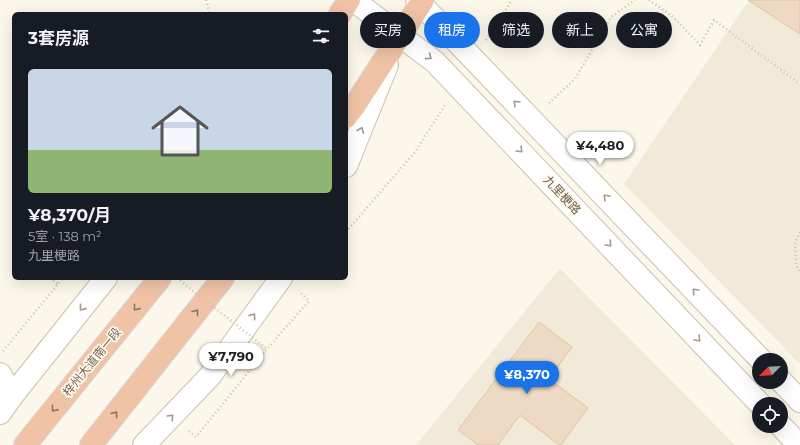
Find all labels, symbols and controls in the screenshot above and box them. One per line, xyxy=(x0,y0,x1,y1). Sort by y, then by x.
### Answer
chip: 买房 xyxy=(360,12,416,48)
chip: 租房 xyxy=(424,12,480,48)
chip: 筛选 xyxy=(488,12,544,48)
chip: 新上 xyxy=(552,12,608,48)
chip: 公寓 xyxy=(616,12,672,48)
icon: filters xyxy=(310,25,332,47)
text: 3套房源 xyxy=(28,28,89,48)
one-way arrow xyxy=(424,52,431,59)
icon: home xyxy=(144,95,216,167)
one-way arrow xyxy=(513,100,521,108)
one-way arrow xyxy=(356,127,364,134)
pin: ¥4,480 xyxy=(567,132,633,166)
text: ¥4,480 xyxy=(576,137,624,153)
one-way arrow xyxy=(515,145,522,153)
street label: 九里梗路 xyxy=(541,172,584,217)
one-way arrow xyxy=(603,194,611,202)
text: ¥8,370/月 xyxy=(28,205,111,225)
text: 5室 · 138 m² xyxy=(28,228,102,244)
one-way arrow xyxy=(604,239,612,247)
text: 九里梗路 xyxy=(28,247,80,263)
one-way arrow xyxy=(693,288,700,296)
one-way arrow xyxy=(80,304,87,311)
one-way arrow xyxy=(133,304,140,311)
one-way arrow xyxy=(191,310,198,317)
one-way arrow xyxy=(248,314,255,321)
street label: 梓州大道南一段 xyxy=(59,324,124,399)
one-way arrow xyxy=(693,334,701,342)
pin: ¥7,790 xyxy=(198,343,264,377)
text: ¥7,790 xyxy=(208,348,254,364)
north arrow xyxy=(752,353,788,389)
map controls xyxy=(752,353,788,433)
pin: ¥8,370 xyxy=(494,361,560,395)
text: ¥8,370 xyxy=(504,366,550,382)
button: locate xyxy=(752,397,788,433)
one-way arrow xyxy=(51,405,58,412)
one-way arrow xyxy=(111,412,118,419)
one-way arrow xyxy=(167,414,174,422)

